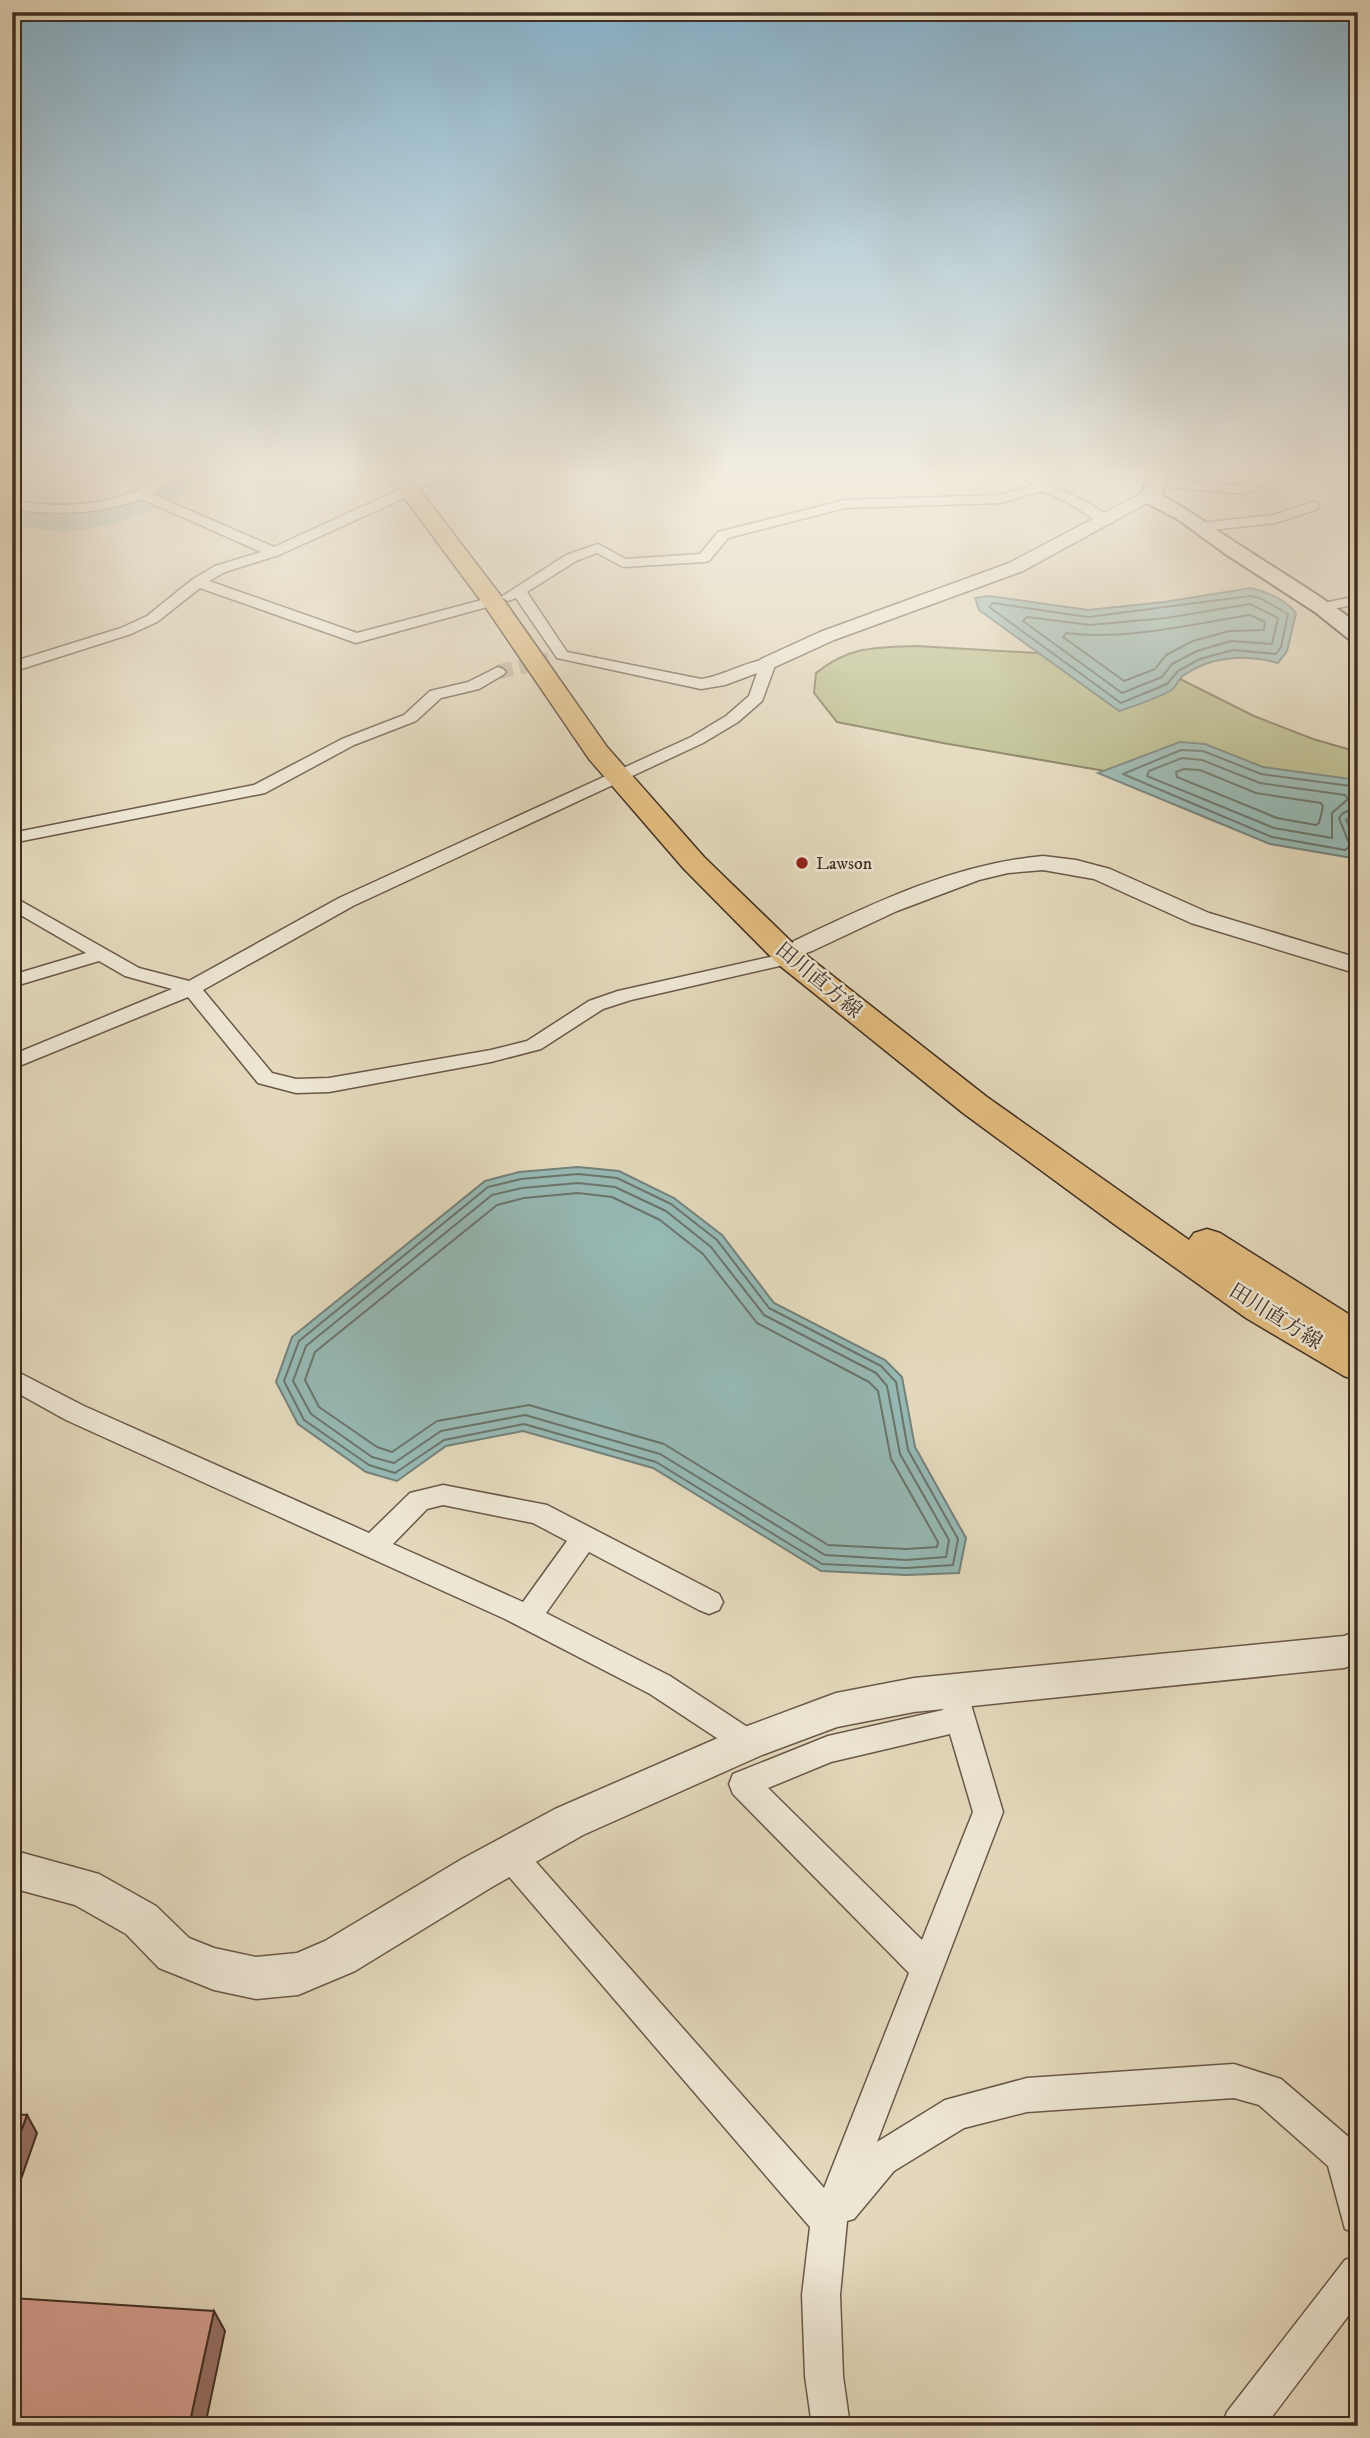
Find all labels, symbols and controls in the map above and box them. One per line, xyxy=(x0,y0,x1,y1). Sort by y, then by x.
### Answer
place label: Lawson xyxy=(816,853,873,875)
marker: Lawson xyxy=(794,855,810,871)
street label: 田川直方線 xyxy=(770,937,867,1024)
street label: 田川直方線 xyxy=(1224,1278,1327,1356)

